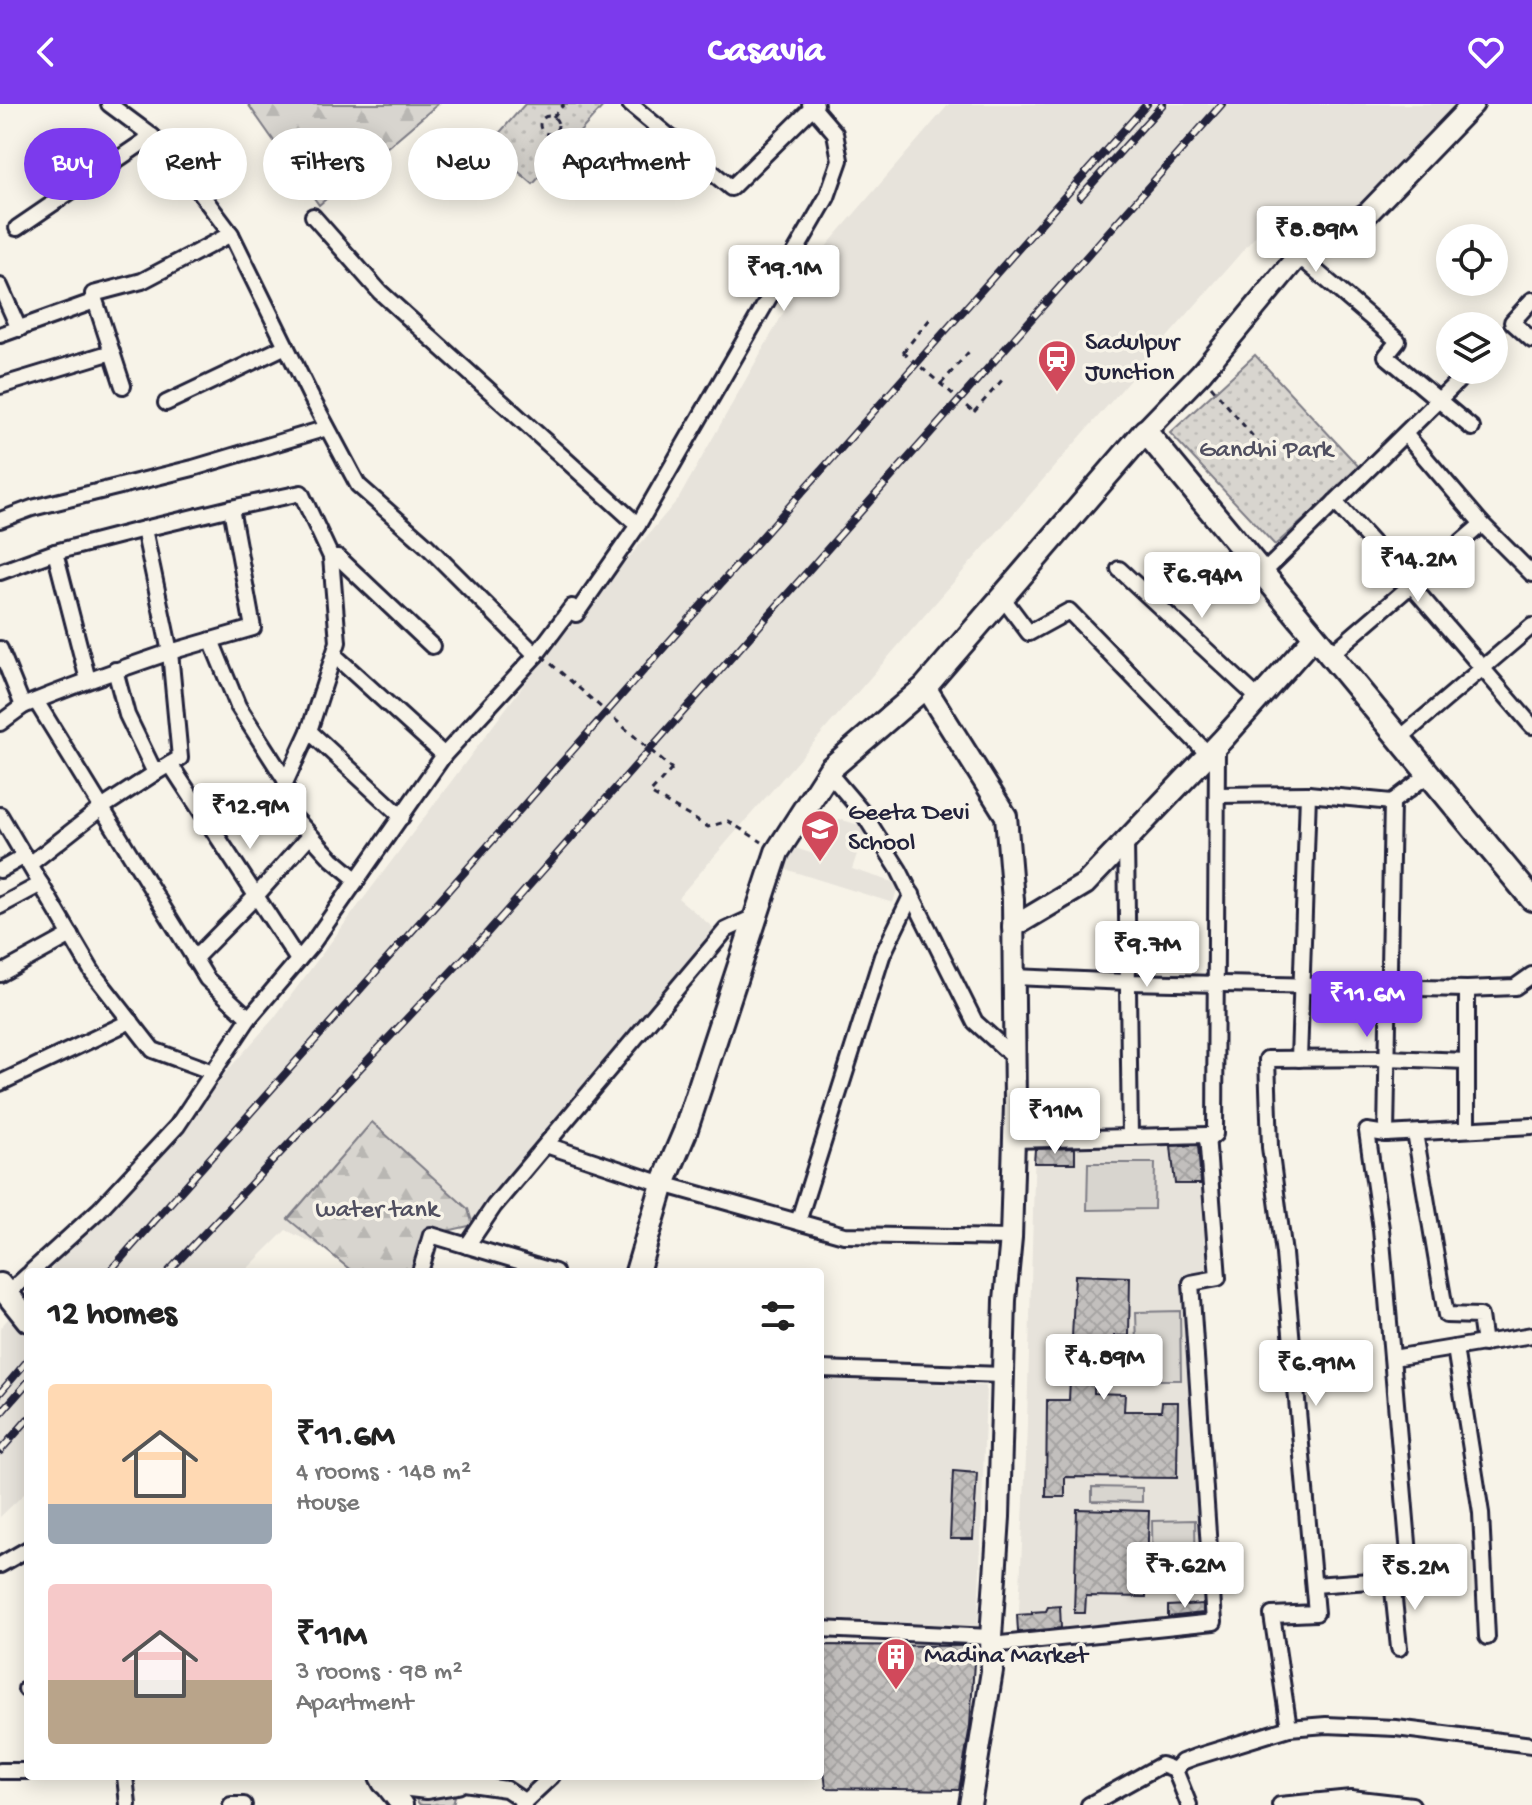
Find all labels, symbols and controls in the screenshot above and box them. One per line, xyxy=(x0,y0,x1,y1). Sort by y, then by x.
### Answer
icon: back xyxy=(24,30,68,74)
icon: heart xyxy=(1464,30,1508,74)
text: Casavia xyxy=(708,31,824,74)
chip: Buy xyxy=(24,128,121,200)
chip: Rent xyxy=(137,128,247,200)
chip: Filters xyxy=(263,128,392,200)
chip: New xyxy=(408,128,518,200)
chip: Apartment xyxy=(534,128,716,200)
pin: ₹8.89M xyxy=(1251,206,1381,274)
text: ₹8.89M xyxy=(1275,216,1357,247)
map controls xyxy=(1436,224,1508,384)
button: locate xyxy=(1436,224,1508,296)
pin: ₹19.1M xyxy=(719,245,849,313)
text: ₹19.1M xyxy=(746,255,822,286)
button: layers xyxy=(1436,312,1508,384)
place label: Sadulpur Junction xyxy=(1085,329,1182,390)
station icon: Sadulpur Junction xyxy=(1036,338,1078,393)
park label: Gandhi Park xyxy=(1199,436,1335,467)
pin: ₹14.2M xyxy=(1353,536,1483,604)
text: ₹14.2M xyxy=(1380,546,1456,577)
pin: ₹6.94M xyxy=(1137,552,1267,620)
text: ₹6.94M xyxy=(1162,562,1242,593)
pin: ₹12.9M xyxy=(185,783,315,851)
text: ₹12.9M xyxy=(211,793,289,824)
place label: Geeta Devi School xyxy=(848,799,970,860)
school or university icon: Geeta Devi School xyxy=(799,808,841,863)
pin: ₹9.7M xyxy=(1091,921,1203,989)
text: ₹9.7M xyxy=(1113,931,1181,962)
pin: ₹11.6M xyxy=(1302,971,1432,1039)
text: ₹11.6M xyxy=(1329,981,1405,1012)
pin: ₹11M xyxy=(1008,1088,1102,1156)
text: ₹11M xyxy=(1028,1098,1082,1129)
park label: water tank xyxy=(316,1196,441,1227)
icon: filters xyxy=(756,1294,800,1338)
text: 12 homes xyxy=(48,1296,177,1336)
pin: ₹4.89M xyxy=(1039,1334,1169,1402)
pin: ₹6.91M xyxy=(1251,1340,1381,1408)
text: ₹4.89M xyxy=(1064,1344,1144,1375)
text: ₹6.91M xyxy=(1277,1350,1355,1381)
icon: home xyxy=(112,1416,208,1512)
text: ₹11.6M xyxy=(296,1418,394,1458)
text: 4 rooms · 148 m² xyxy=(296,1458,471,1489)
text: House xyxy=(296,1489,360,1520)
pin: ₹7.62M xyxy=(1120,1542,1250,1610)
pin: ₹5.2M xyxy=(1359,1544,1471,1612)
text: ₹7.62M xyxy=(1145,1552,1225,1583)
text: ₹5.2M xyxy=(1381,1554,1449,1585)
icon: home xyxy=(112,1616,208,1712)
text: ₹11M xyxy=(296,1618,367,1658)
building icon: Madina Market xyxy=(875,1636,917,1691)
place label: Madina Market xyxy=(924,1642,1090,1673)
text: 3 rooms · 98 m² xyxy=(296,1658,463,1689)
text: Apartment xyxy=(296,1689,413,1720)

